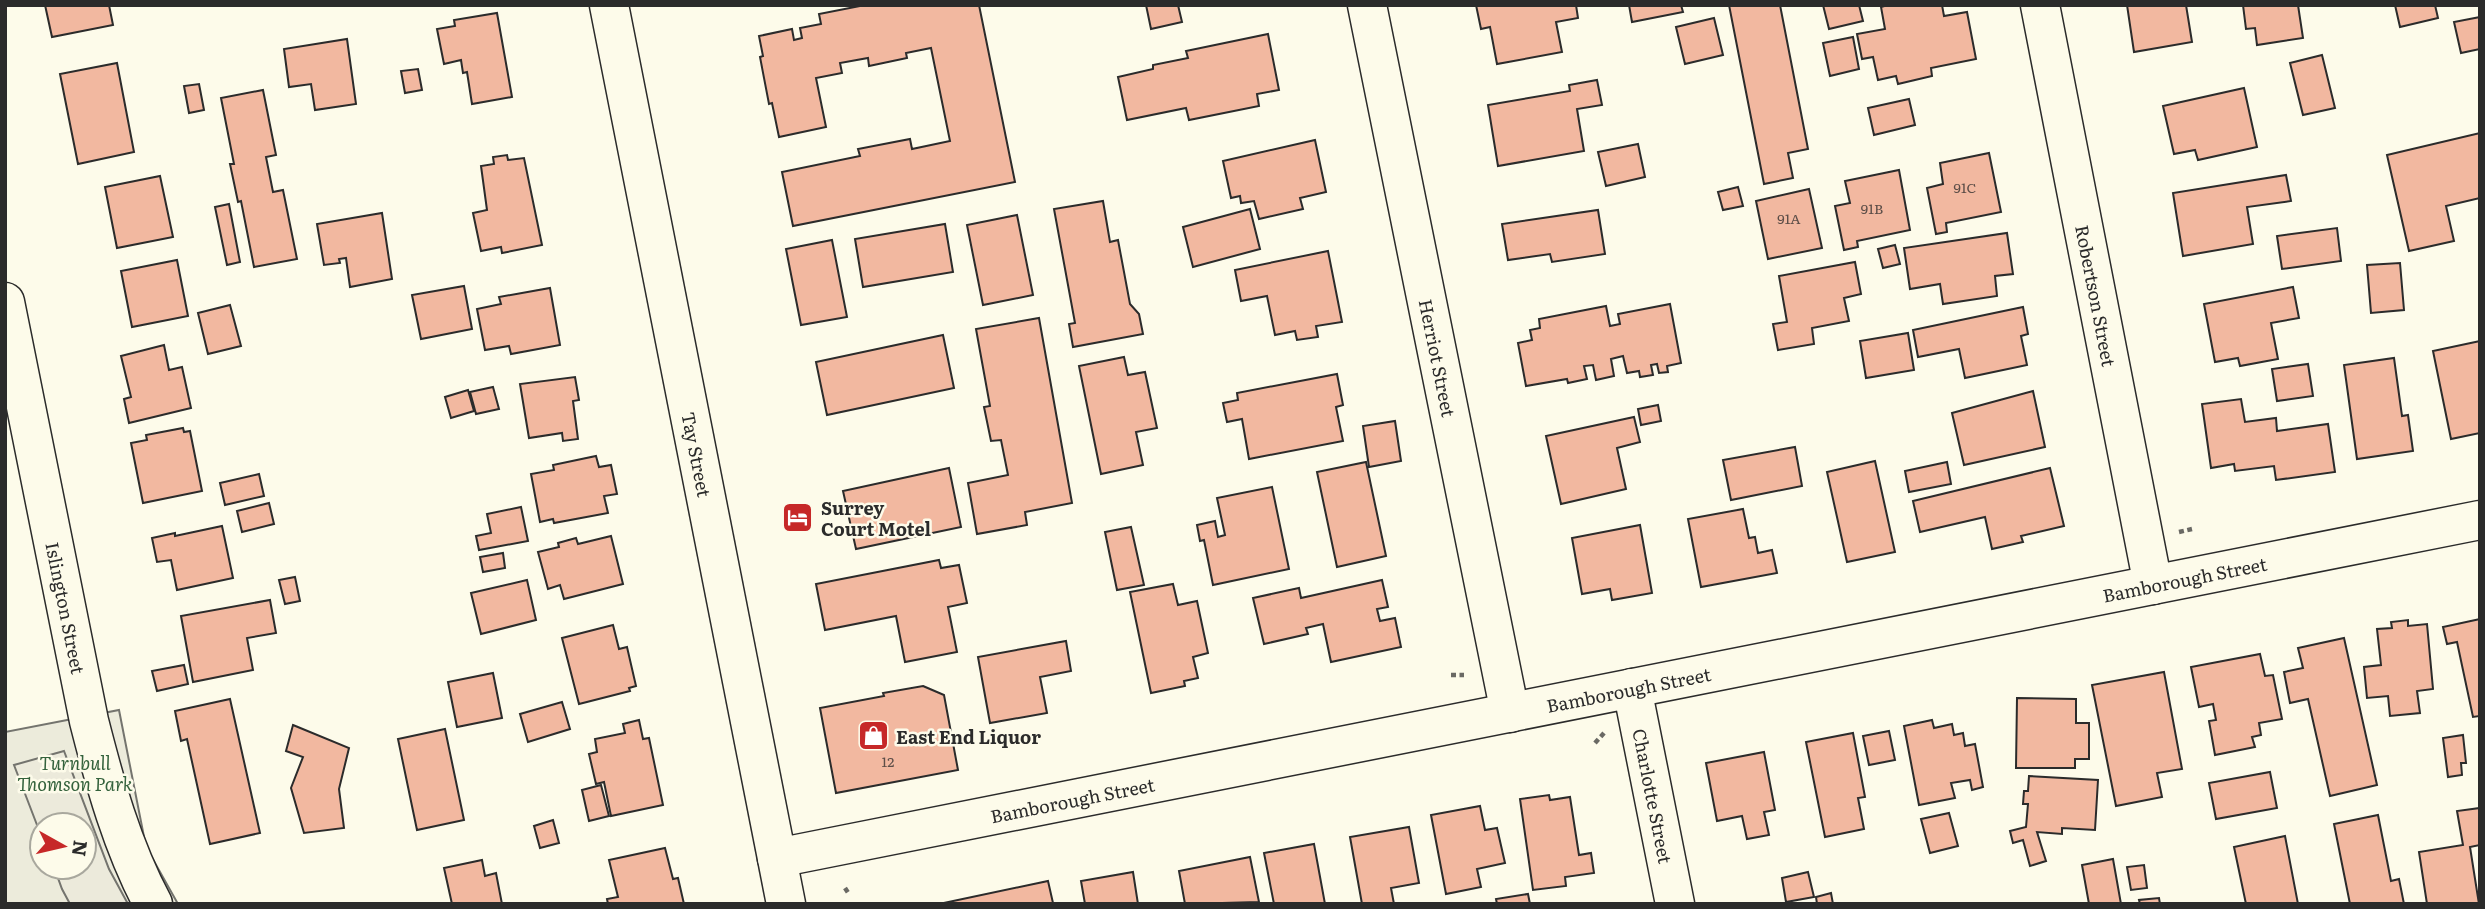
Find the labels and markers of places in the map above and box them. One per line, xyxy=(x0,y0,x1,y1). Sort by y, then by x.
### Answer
place label: Surrey Court Motel xyxy=(821,494,931,542)
hotel icon: Surrey Court Motel xyxy=(781,500,815,534)
shop icon: East End Liquor xyxy=(856,719,890,753)
place label: East End Liquor xyxy=(896,723,1041,750)

